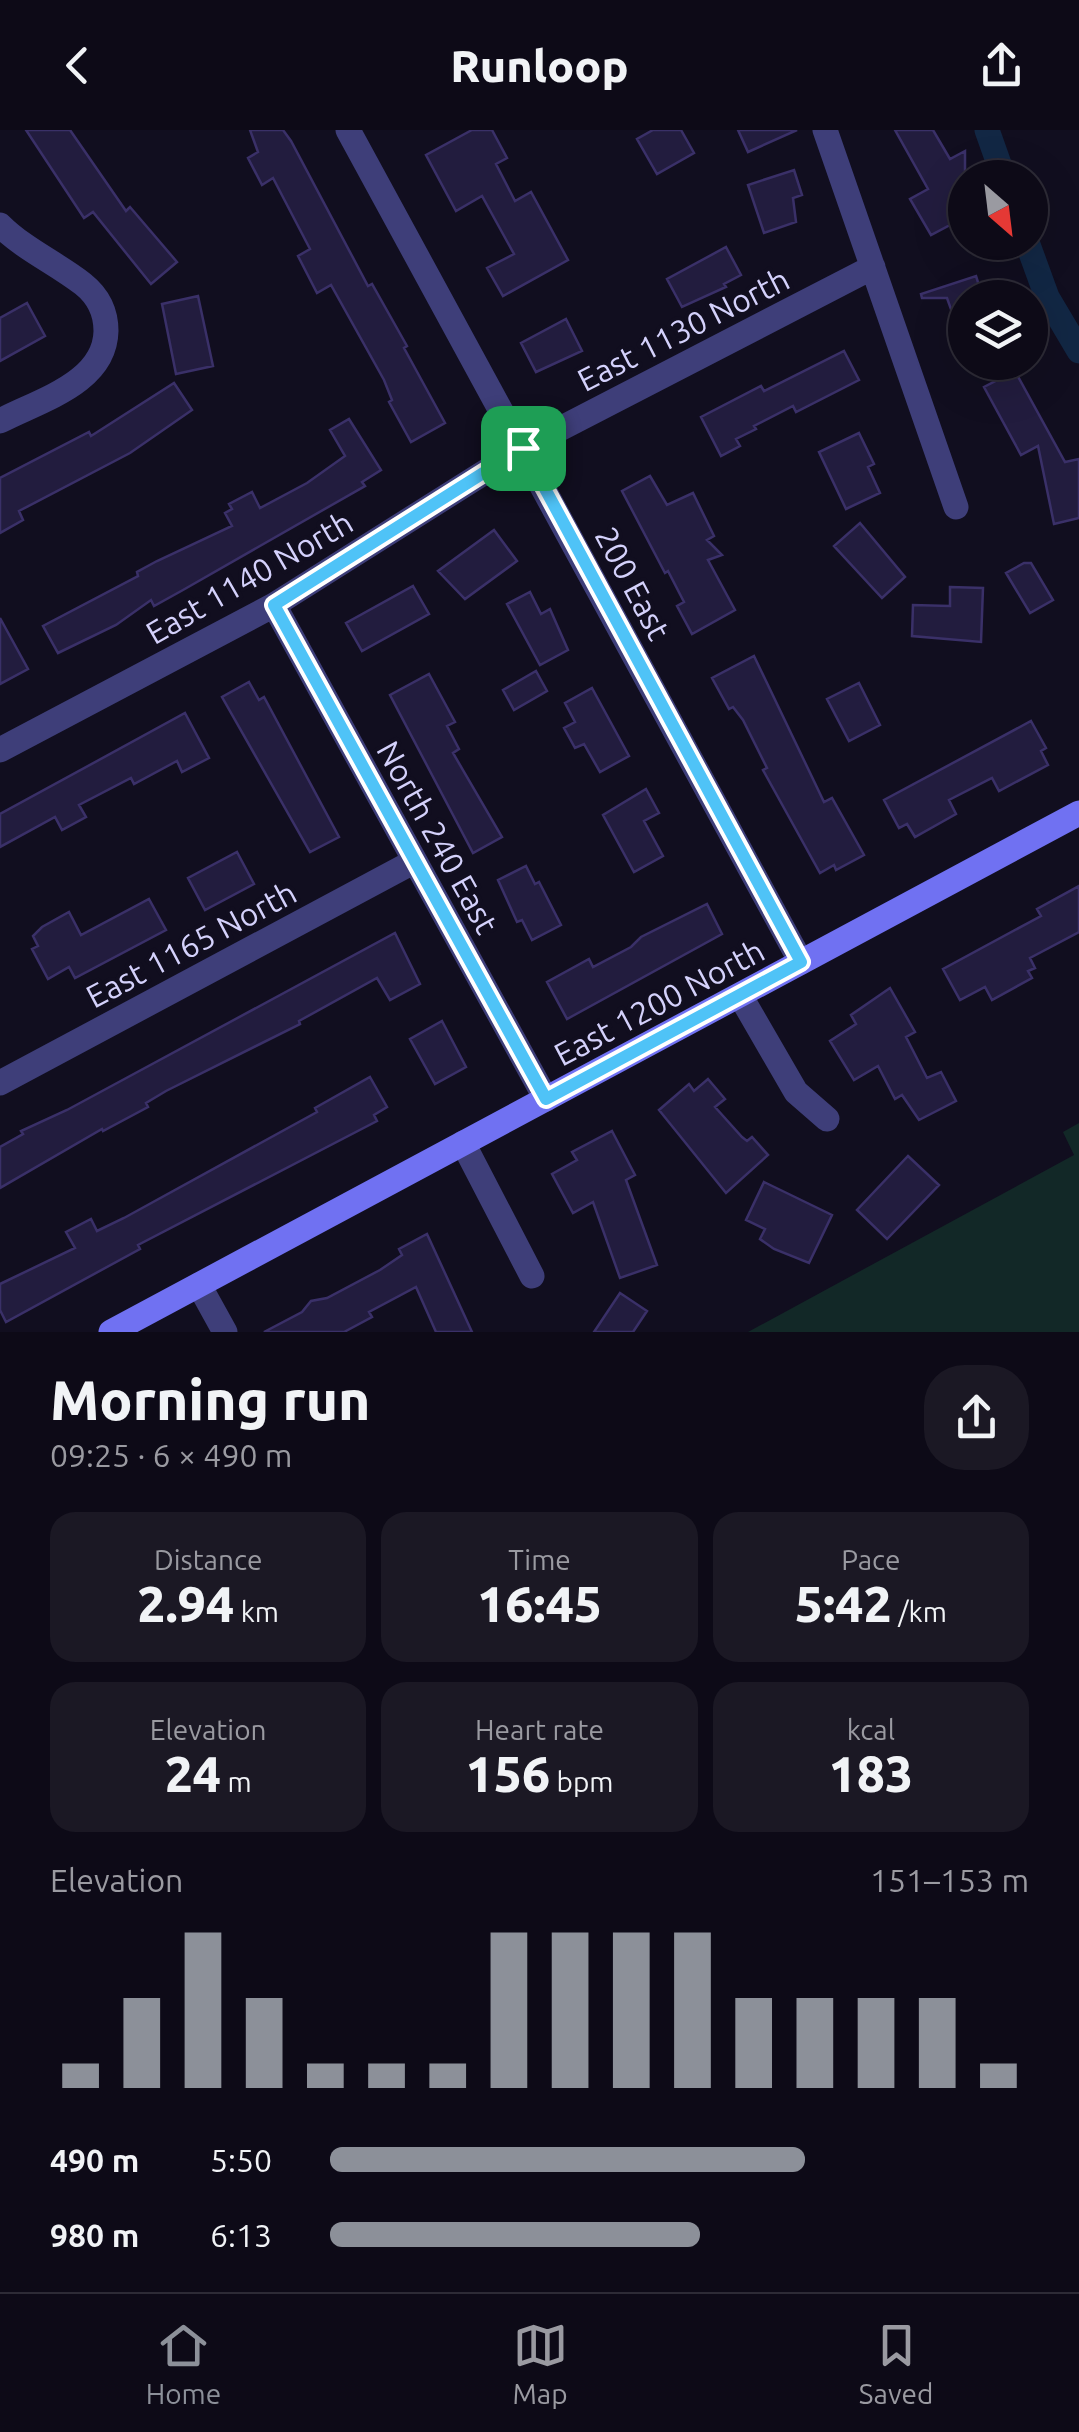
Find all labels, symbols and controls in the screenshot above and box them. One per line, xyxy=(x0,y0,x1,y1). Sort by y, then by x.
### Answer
icon: back xyxy=(50,38,105,93)
icon: share xyxy=(974,38,1029,93)
text: Runloop xyxy=(450,40,629,91)
north arrow xyxy=(948,160,1048,260)
map controls xyxy=(948,160,1048,380)
street label: East 1130 North xyxy=(571,260,795,398)
button: layers xyxy=(948,280,1048,380)
pin xyxy=(481,406,566,491)
icon: arrive xyxy=(496,421,551,476)
street label: East 1140 North xyxy=(139,503,359,651)
street label: 200 East xyxy=(588,521,678,646)
street label: North 240 East xyxy=(370,735,506,940)
street label: East 1165 North xyxy=(80,874,302,1014)
street label: East 1200 North xyxy=(548,932,770,1072)
button: share xyxy=(924,1365,1029,1470)
text: Morning run xyxy=(50,1369,371,1430)
text: 09:25 · 6 × 490 m xyxy=(50,1437,292,1473)
text: Distance xyxy=(154,1544,262,1575)
text: Time xyxy=(508,1544,571,1575)
text: Pace xyxy=(841,1544,900,1575)
text: 2.94 xyxy=(137,1575,234,1631)
text: 16:45 xyxy=(477,1575,602,1631)
text: 5:42 xyxy=(795,1575,892,1631)
text: km xyxy=(234,1596,279,1627)
text: /km xyxy=(892,1596,947,1627)
text: Elevation xyxy=(150,1714,267,1745)
text: Heart rate xyxy=(475,1714,604,1745)
text: kcal xyxy=(847,1714,895,1745)
text: 24 xyxy=(165,1745,221,1801)
text: 156 xyxy=(466,1745,550,1801)
text: 183 xyxy=(829,1745,913,1801)
text: m xyxy=(221,1766,252,1797)
text: bpm xyxy=(550,1766,613,1797)
text: Elevation xyxy=(50,1862,183,1898)
text: 151–153 m xyxy=(870,1862,1029,1898)
text: 490 m xyxy=(50,2142,139,2178)
text: 5:50 xyxy=(210,2142,272,2178)
text: 980 m xyxy=(50,2217,139,2253)
text: 6:13 xyxy=(210,2217,272,2253)
tab: Home xyxy=(146,2318,221,2409)
tab: Map xyxy=(512,2318,568,2409)
tab: Saved xyxy=(859,2318,933,2409)

